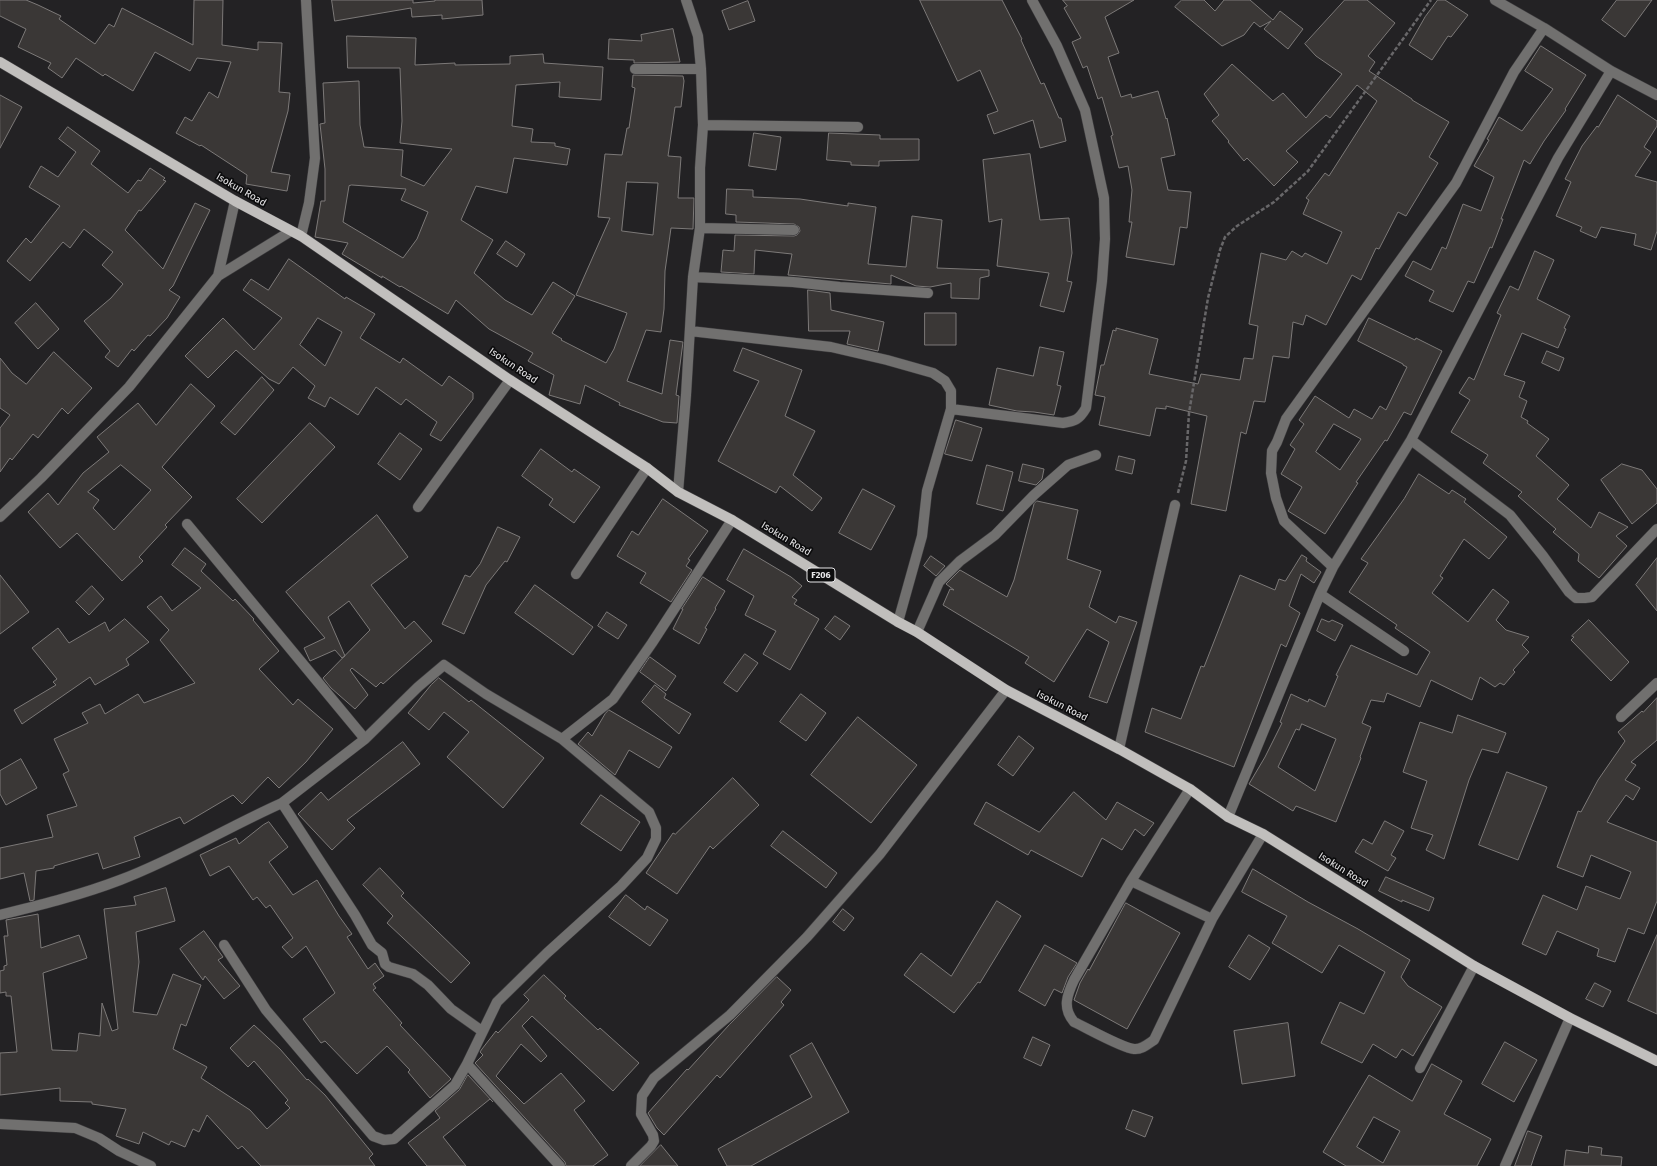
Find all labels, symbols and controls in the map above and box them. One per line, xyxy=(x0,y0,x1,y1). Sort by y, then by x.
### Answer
street label: Isokun Road xyxy=(214,171,268,209)
street label: Isokun Road xyxy=(486,345,540,387)
street label: Isokun Road xyxy=(759,519,813,559)
road number: F206 xyxy=(807,568,835,582)
street label: Isokun Road xyxy=(1034,688,1090,724)
street label: Isokun Road xyxy=(1316,850,1370,890)

